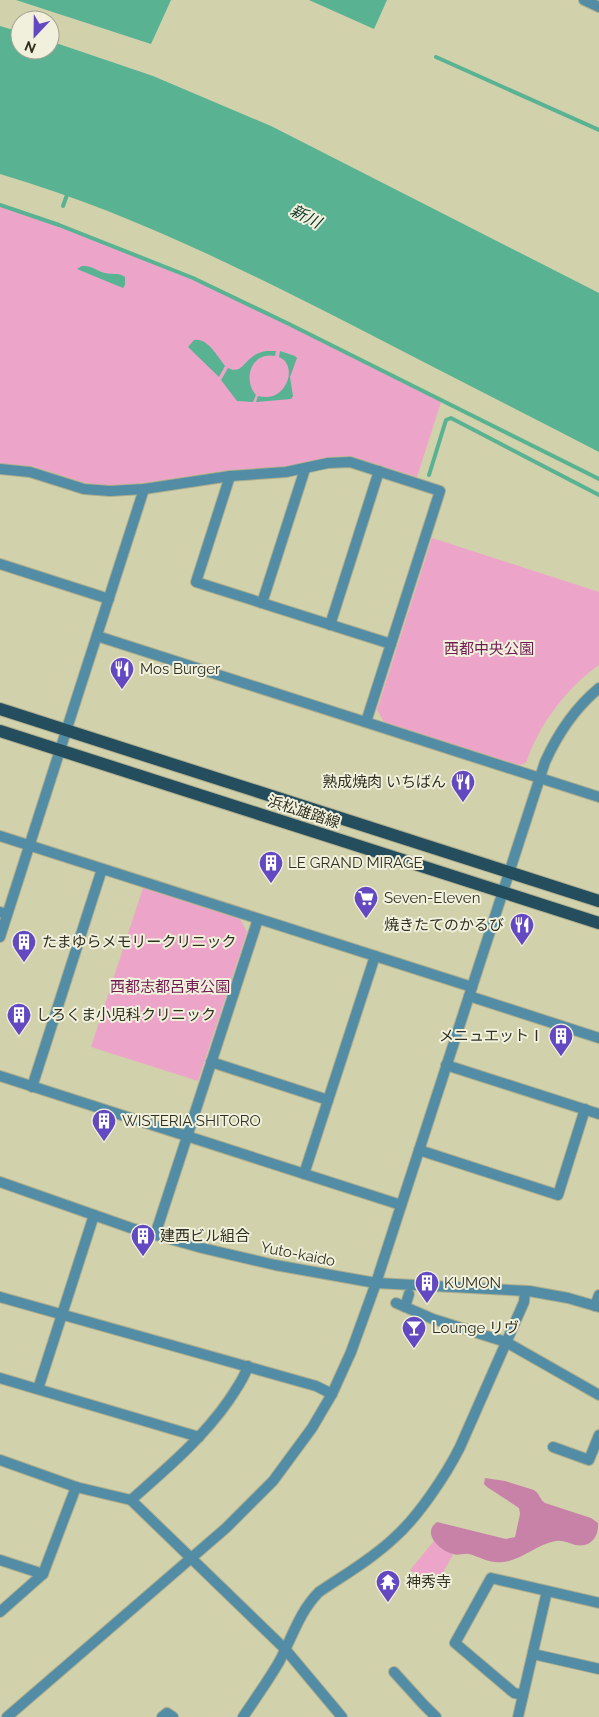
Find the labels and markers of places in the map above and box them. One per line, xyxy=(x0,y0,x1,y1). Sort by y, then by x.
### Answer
restaurant icon: Mos Burger xyxy=(109,656,135,690)
place label: Mos Burger xyxy=(140,660,221,678)
restaurant icon: 熟成焼肉 いちばん xyxy=(450,769,476,803)
place label: 熟成焼肉 いちばん xyxy=(322,773,446,791)
building icon: LE GRAND MIRAGE xyxy=(258,850,284,884)
place label: LE GRAND MIRAGE xyxy=(288,854,423,872)
supermarket icon: Seven-Eleven xyxy=(353,885,379,919)
place label: Seven-Eleven xyxy=(384,889,480,907)
restaurant icon: 焼きたてのかるび xyxy=(509,912,535,946)
place label: 焼きたてのかるび xyxy=(384,916,504,934)
building icon: たまゆらメモリークリニック xyxy=(11,929,37,963)
place label: たまゆらメモリークリニック xyxy=(42,933,237,951)
building icon: しろくま小児科クリニック xyxy=(6,1002,32,1036)
place label: しろくま小児科クリニック xyxy=(36,1006,216,1024)
building icon: メニュエットⅠ xyxy=(548,1023,574,1057)
place label: メニュエットⅠ xyxy=(439,1027,544,1045)
building icon: WISTERIA SHITORO xyxy=(91,1108,117,1142)
place label: WISTERIA SHITORO xyxy=(122,1112,261,1130)
building icon: 建西ビル組合 xyxy=(130,1223,156,1257)
place label: 建西ビル組合 xyxy=(160,1227,250,1245)
building icon: KUMON xyxy=(414,1270,440,1304)
place label: KUMON xyxy=(444,1274,501,1292)
bar icon: Lounge リヴ xyxy=(401,1315,427,1349)
place label: Lounge リヴ xyxy=(432,1319,519,1337)
temple icon: 神秀寺 xyxy=(375,1569,401,1603)
place label: 神秀寺 xyxy=(406,1573,451,1591)

